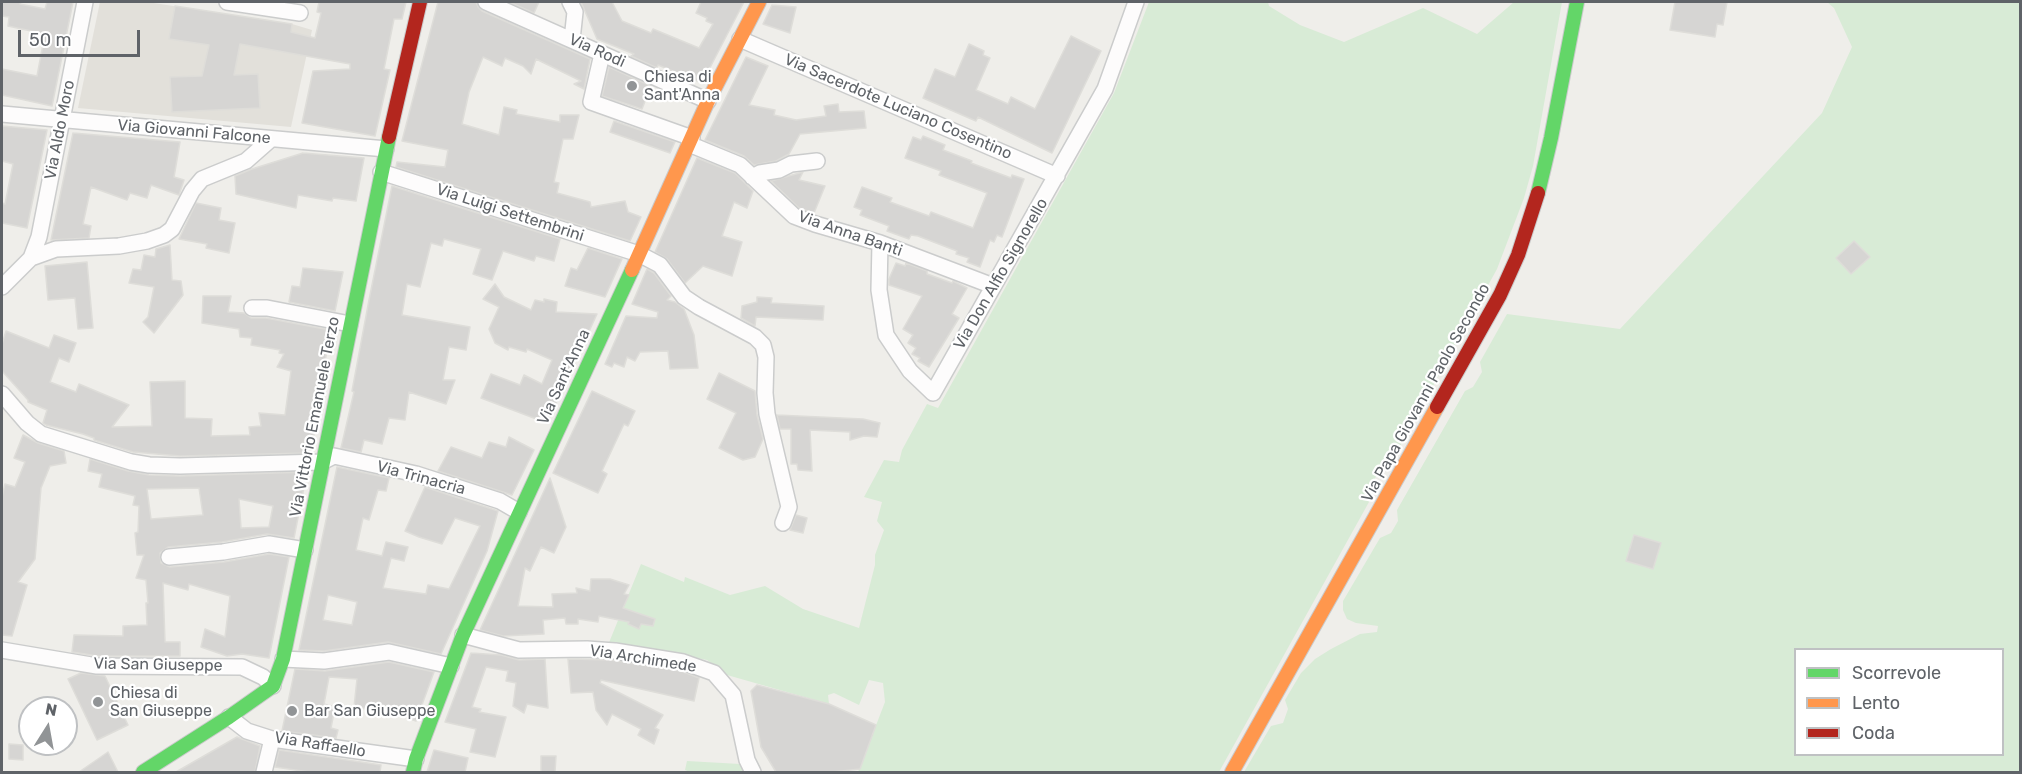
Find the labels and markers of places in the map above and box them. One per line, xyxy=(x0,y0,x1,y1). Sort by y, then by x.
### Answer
place label: Chiesa di Sant'Anna xyxy=(644,67,720,105)
marker: Chiesa di Sant'Anna xyxy=(625,79,639,93)
place label: Chiesa di San Giuseppe xyxy=(110,683,212,721)
marker: Chiesa di San Giuseppe xyxy=(91,695,105,709)
place label: Bar San Giuseppe xyxy=(304,701,435,721)
marker: Bar San Giuseppe xyxy=(285,704,299,718)

